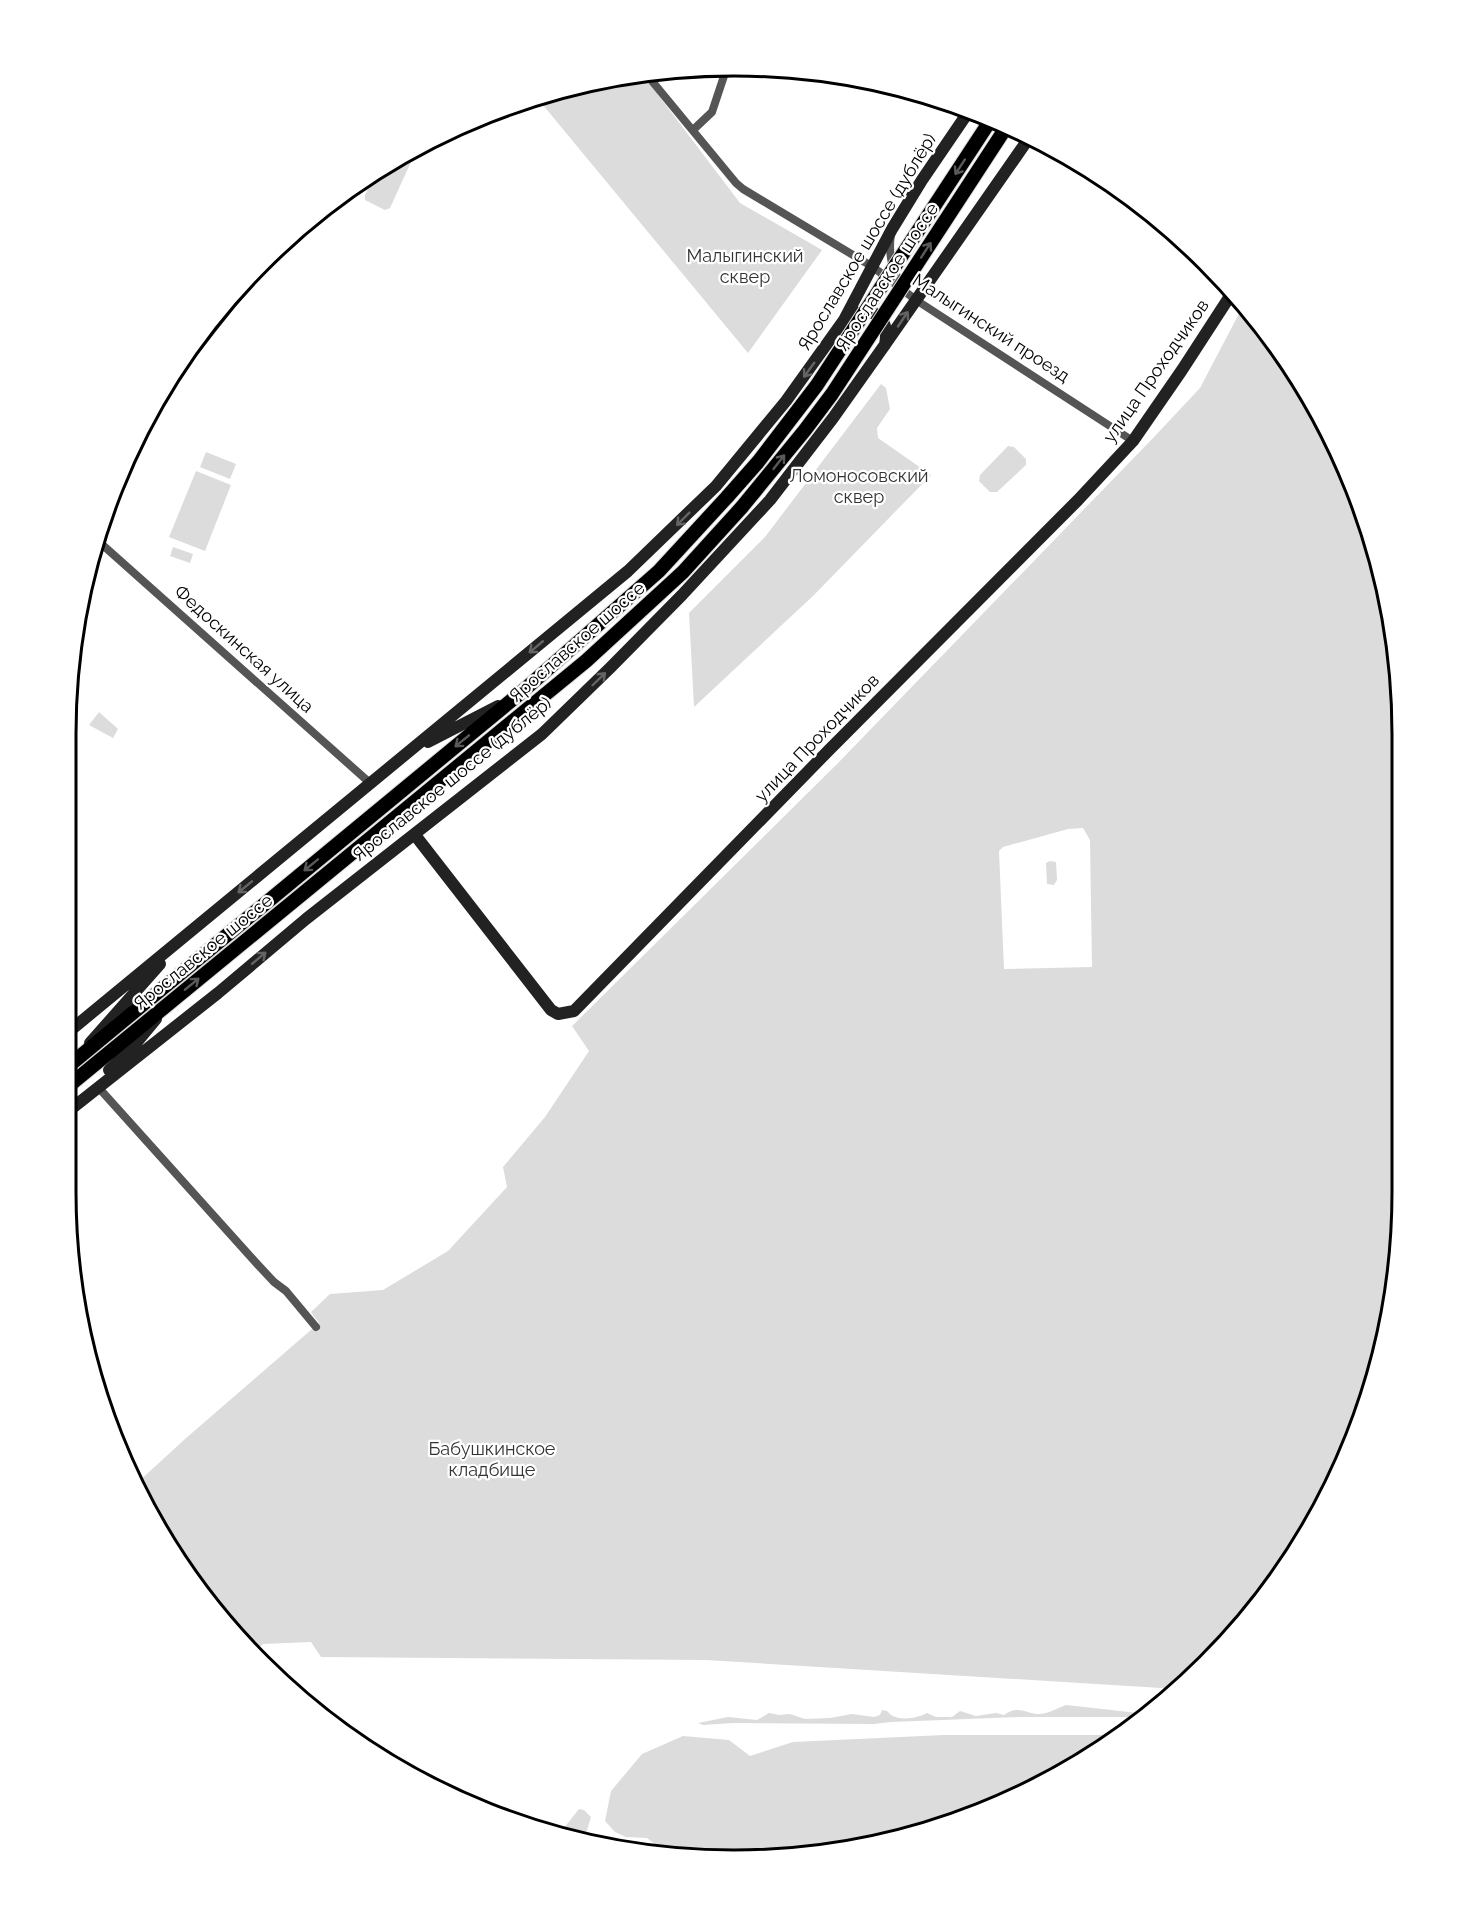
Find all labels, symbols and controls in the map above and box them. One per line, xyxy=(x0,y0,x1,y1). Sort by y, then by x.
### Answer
street label: Ярославское шоссе (дублёр) xyxy=(793,129,941,355)
one-way arrow xyxy=(954,158,966,175)
street label: Ярославское шоссе xyxy=(831,199,943,355)
one-way arrow xyxy=(920,242,932,259)
park label: Малыгинский сквер xyxy=(686,245,804,287)
street label: Малыгинский проезд xyxy=(909,269,1074,386)
street label: улица Проходчиков xyxy=(1098,295,1213,446)
one-way arrow xyxy=(897,311,909,328)
one-way arrow xyxy=(803,362,815,378)
one-way arrow xyxy=(773,454,786,470)
park label: Ломоносовский сквер xyxy=(789,465,929,507)
one-way arrow xyxy=(676,512,691,527)
street label: Ярославское шоссе xyxy=(505,577,649,706)
street label: Федоскинская улица xyxy=(170,581,318,717)
one-way arrow xyxy=(528,640,544,653)
street label: улица Проходчиков xyxy=(750,669,883,806)
one-way arrow xyxy=(592,672,607,686)
street label: Ярославское шоссе (дублёр) xyxy=(348,692,555,865)
one-way arrow xyxy=(454,735,470,748)
one-way arrow xyxy=(304,859,320,872)
one-way arrow xyxy=(237,881,253,894)
street label: Ярославское шоссе xyxy=(129,889,277,1014)
one-way arrow xyxy=(251,951,266,965)
one-way arrow xyxy=(184,978,200,991)
park label: Бабушкинское кладбище xyxy=(429,1438,556,1480)

